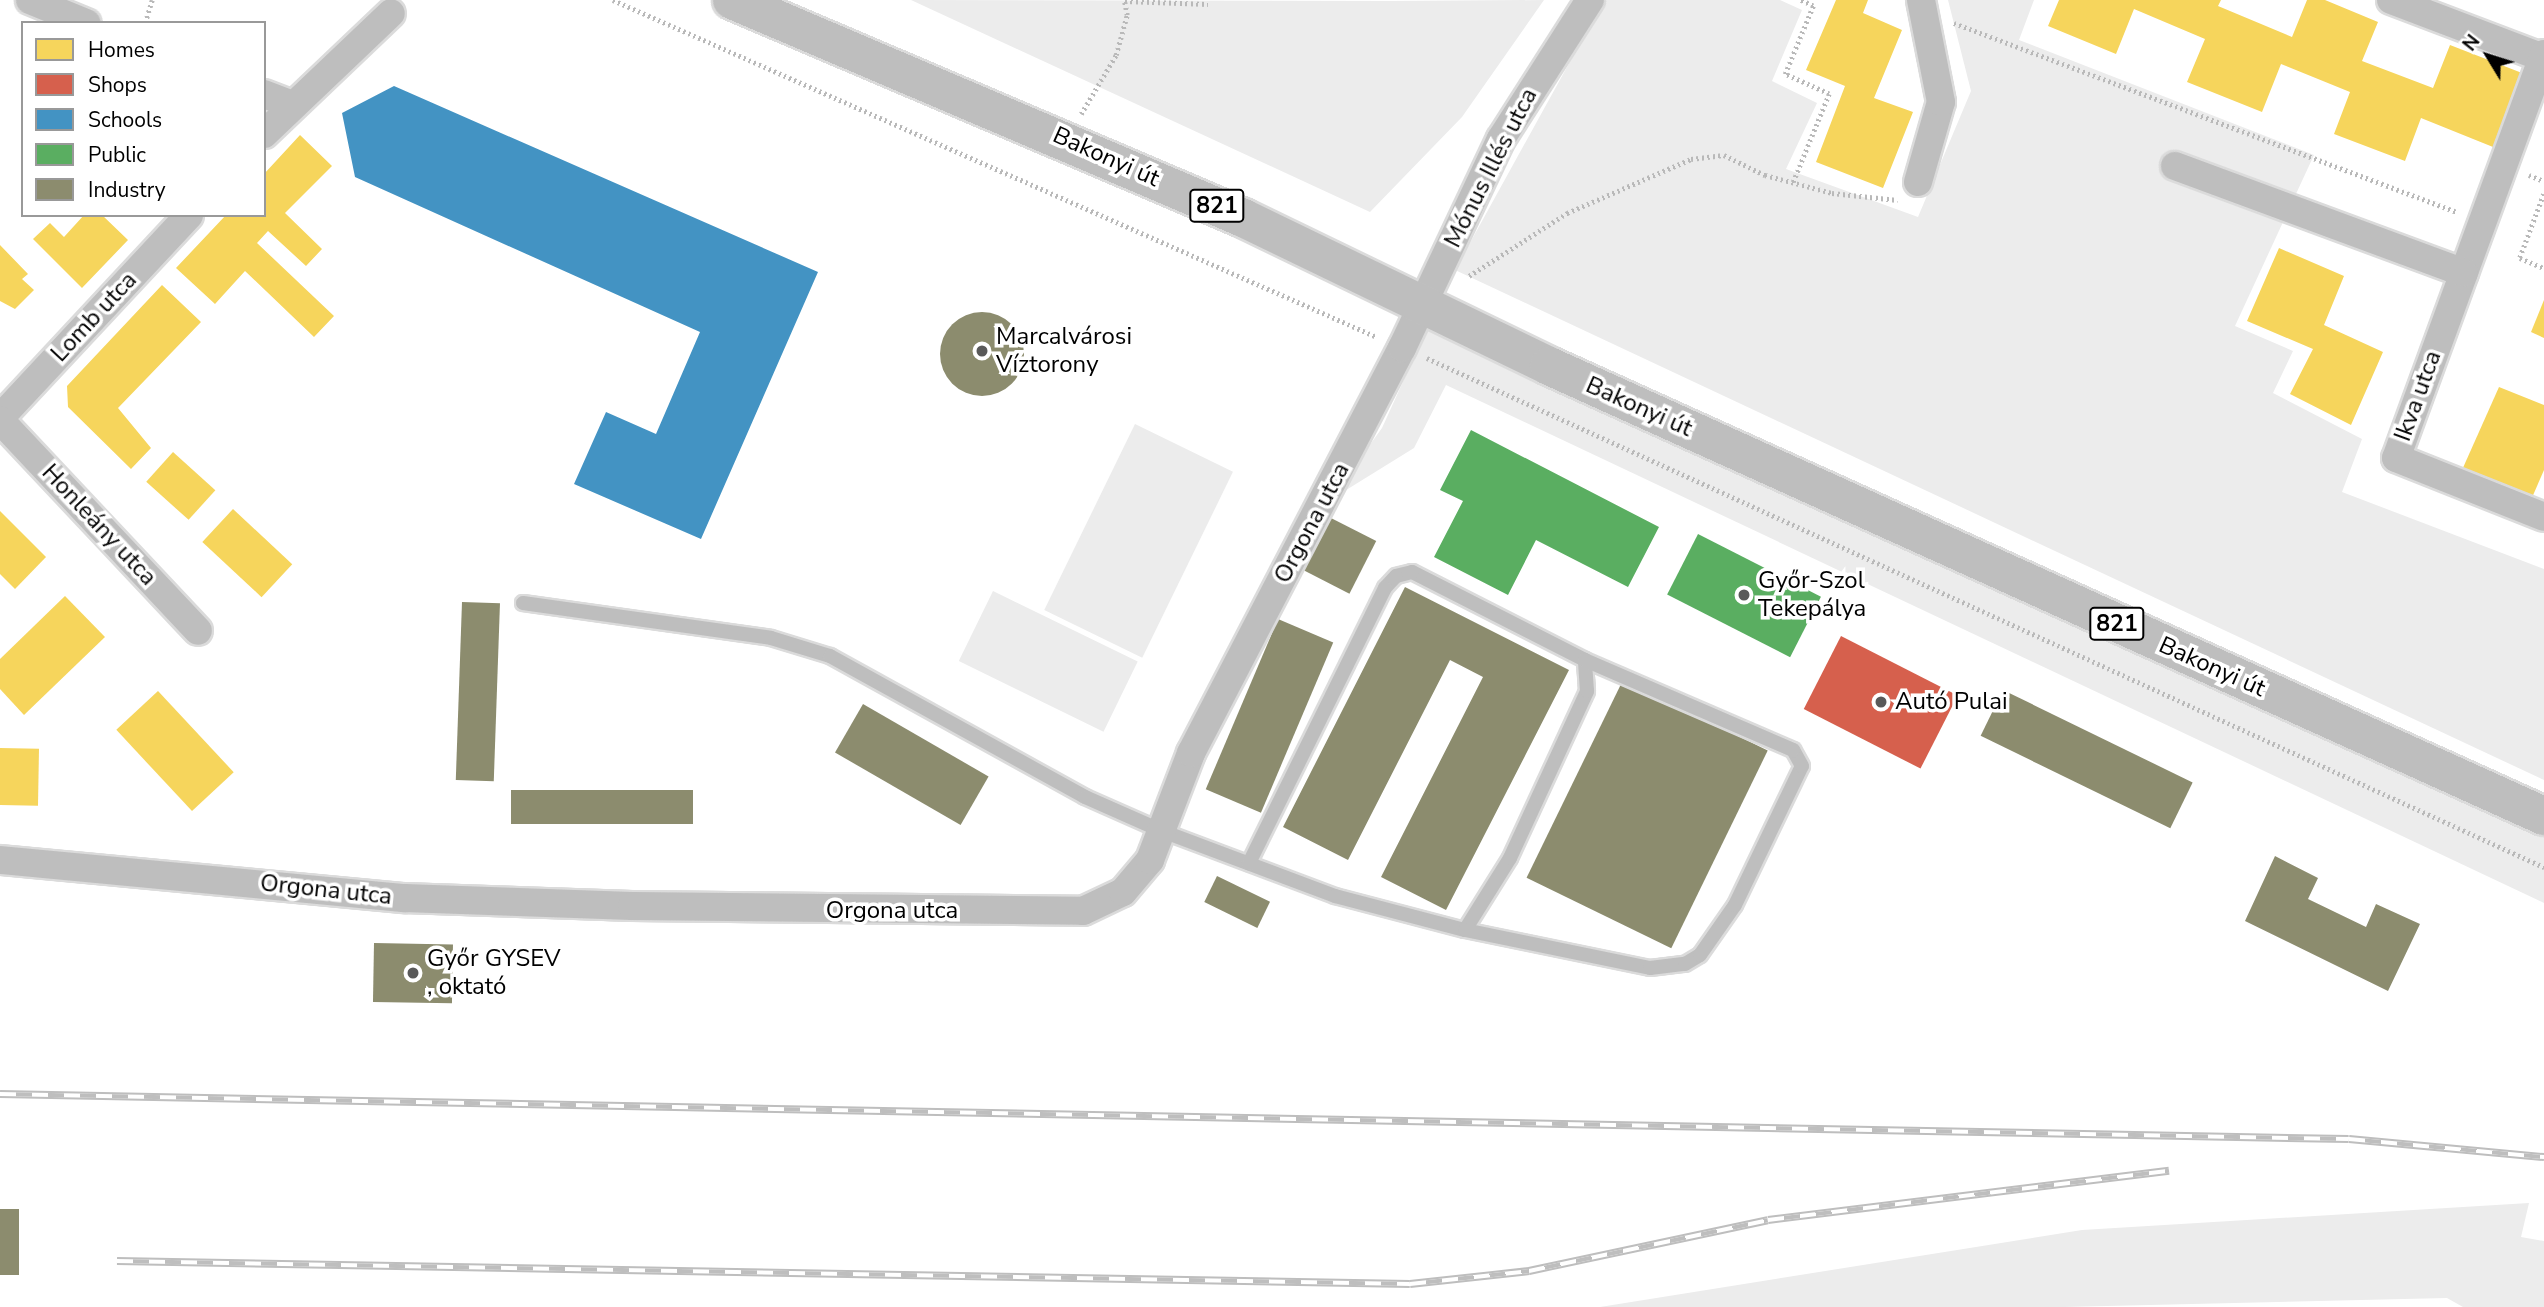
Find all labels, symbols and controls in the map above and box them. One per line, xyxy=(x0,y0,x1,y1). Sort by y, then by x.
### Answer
legend xyxy=(21,21,266,217)
north arrow xyxy=(2453,21,2523,91)
text: N xyxy=(2457,29,2486,57)
text: Homes xyxy=(88,36,155,64)
text: Shops xyxy=(88,71,147,99)
street label: Mónus Illés utca xyxy=(1438,84,1544,252)
text: Schools xyxy=(88,106,162,134)
street label: Bakonyi út xyxy=(1048,121,1164,193)
text: Public xyxy=(88,141,146,169)
text: Industry xyxy=(88,176,166,204)
road number: 821 xyxy=(1189,186,1245,226)
street label: Lomb utca xyxy=(45,266,143,368)
place label: Marcalvárosi Víztorony xyxy=(996,323,1132,379)
marker: Marcalvárosi Víztorony xyxy=(974,343,990,359)
street label: Ikva utca xyxy=(2388,347,2448,445)
street label: Bakonyi út xyxy=(1581,371,1697,443)
street label: Honleány utca xyxy=(36,458,162,592)
street label: Orgona utca xyxy=(1268,458,1356,588)
place label: Győr-Szol Tekepálya xyxy=(1758,567,1866,623)
marker: Győr-Szol Tekepálya xyxy=(1736,587,1752,603)
road number: 821 xyxy=(2089,604,2145,644)
street label: Bakonyi út xyxy=(2154,631,2270,703)
place label: Autó Pulai xyxy=(1895,688,2008,716)
marker: Autó Pulai xyxy=(1873,694,1889,710)
street label: Orgona utca xyxy=(259,869,393,911)
street label: Orgona utca xyxy=(826,897,958,925)
place label: Győr GYSEV , oktató xyxy=(427,945,561,1001)
marker: Győr GYSEV , oktató xyxy=(405,965,421,981)

